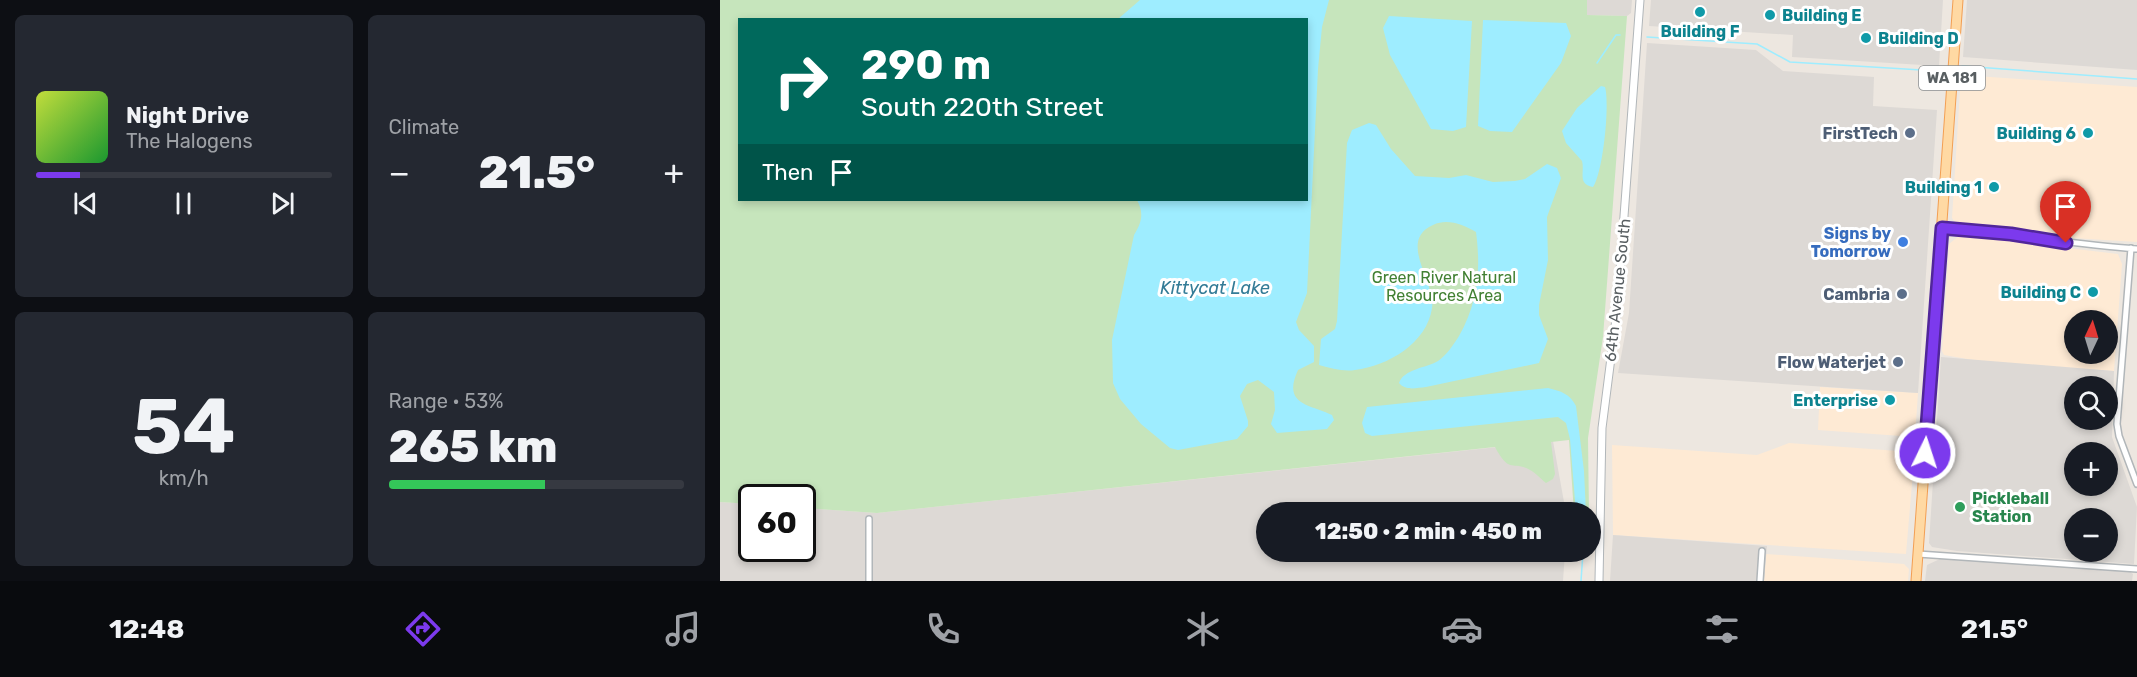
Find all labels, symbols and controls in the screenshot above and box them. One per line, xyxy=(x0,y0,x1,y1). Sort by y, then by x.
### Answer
marker: Building F xyxy=(1693,5,1707,19)
place label: Building E xyxy=(1782,6,1861,25)
marker: Building E xyxy=(1763,8,1777,22)
place label: Building F xyxy=(1660,22,1740,41)
place label: Building D xyxy=(1878,29,1959,48)
marker: Building D xyxy=(1859,31,1873,45)
text: 290 m xyxy=(861,40,991,90)
icon: right xyxy=(762,42,840,120)
road number: WA 181 xyxy=(1919,66,1985,90)
text: South 220th Street xyxy=(861,91,1104,123)
text: Night Drive xyxy=(126,102,249,129)
text: Climate xyxy=(389,115,459,139)
place label: FirstTech xyxy=(1823,124,1898,143)
place label: Building 6 xyxy=(1996,124,2076,143)
marker: FirstTech xyxy=(1903,126,1917,140)
marker: Building 6 xyxy=(2081,126,2095,140)
text: The Halogens xyxy=(126,129,253,153)
text: 21.5° xyxy=(478,146,595,199)
text: − xyxy=(389,153,410,192)
text: + xyxy=(663,153,684,192)
icon: arrive xyxy=(825,156,858,189)
text: Then xyxy=(762,159,813,186)
place label: Building 1 xyxy=(1905,178,1982,197)
marker: Building 1 xyxy=(1987,180,2001,194)
pin xyxy=(2040,181,2091,243)
icon: previous xyxy=(69,187,102,220)
icon: pause xyxy=(167,187,200,220)
icon: next xyxy=(266,187,299,220)
icon: arrive xyxy=(2049,190,2082,223)
street label: 64th Avenue South xyxy=(1601,218,1634,363)
place label: Signs by Tomorrow xyxy=(1811,224,1892,261)
marker: Signs by Tomorrow xyxy=(1896,235,1910,249)
park label: Green River Natural Resources Area xyxy=(1372,268,1516,305)
water label: Kittycat Lake xyxy=(1160,277,1270,299)
place label: Building C xyxy=(2001,283,2081,302)
place label: Cambria xyxy=(1823,285,1890,304)
marker: Building C xyxy=(2086,285,2100,299)
marker: Cambria xyxy=(1895,287,1909,301)
north arrow xyxy=(2064,310,2118,364)
map controls xyxy=(2064,310,2118,562)
place label: Flow Waterjet xyxy=(1777,353,1887,372)
marker: Flow Waterjet xyxy=(1891,355,1905,369)
button: search xyxy=(2064,376,2118,430)
text: 54 xyxy=(132,380,236,473)
text: Range · 53% xyxy=(389,389,503,413)
place label: Enterprise xyxy=(1793,391,1878,410)
marker: Enterprise xyxy=(1883,393,1897,407)
text: 265 km xyxy=(389,420,558,473)
position arrow xyxy=(1893,421,1957,485)
button: + xyxy=(2064,442,2118,496)
text: km/h xyxy=(159,466,209,490)
speed limit sign: 60 xyxy=(738,484,816,562)
place label: Pickleball Station xyxy=(1972,489,2049,526)
marker: Pickleball Station xyxy=(1953,500,1967,514)
button: − xyxy=(2064,508,2118,562)
text: 12:50 · 2 min · 450 m xyxy=(1315,518,1542,545)
icon: directions xyxy=(402,608,444,650)
icon: music xyxy=(662,608,704,650)
icon: phone xyxy=(922,608,964,650)
icon: climate xyxy=(1182,608,1224,650)
icon: car xyxy=(1441,608,1483,650)
icon: filters xyxy=(1701,608,1743,650)
text: 12:48 xyxy=(109,613,184,645)
text: 21.5° xyxy=(1961,613,2028,645)

